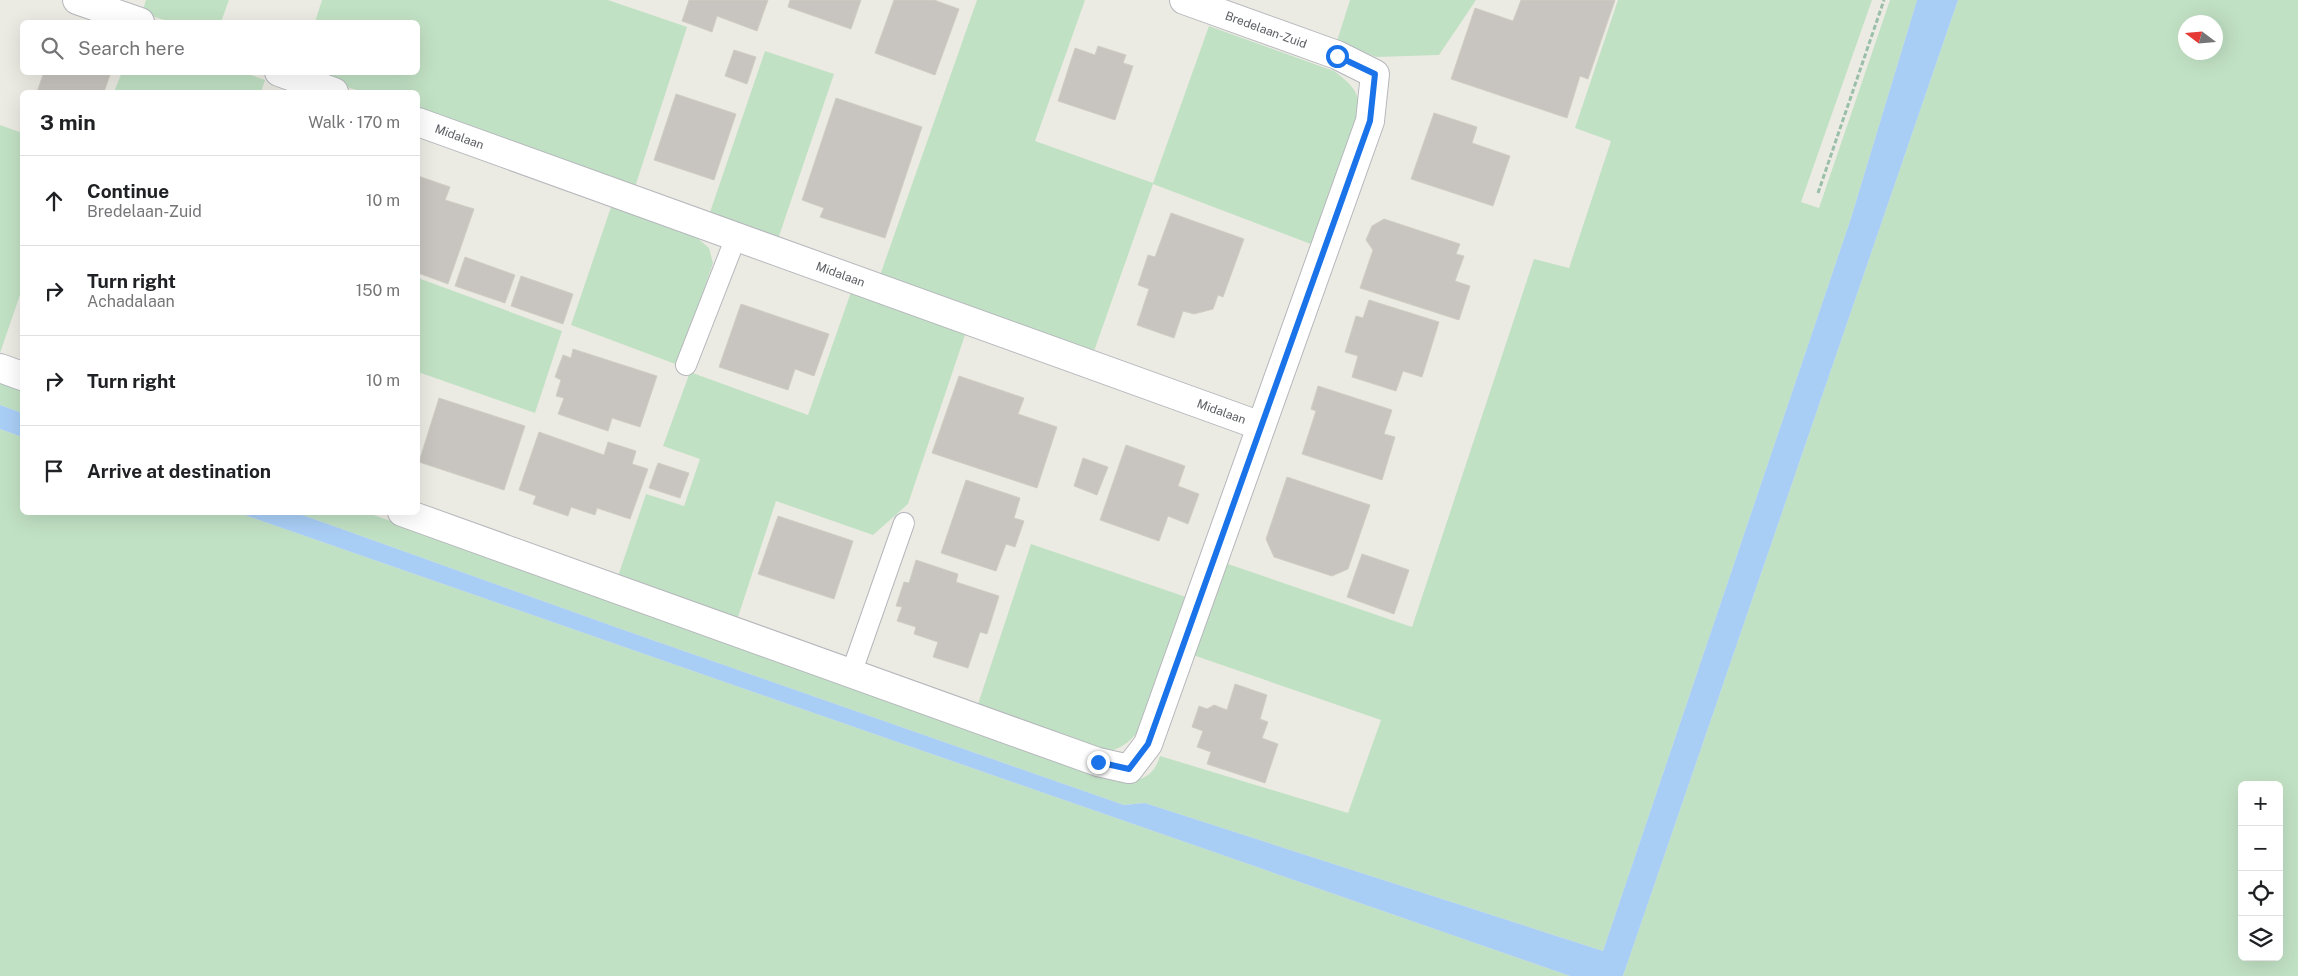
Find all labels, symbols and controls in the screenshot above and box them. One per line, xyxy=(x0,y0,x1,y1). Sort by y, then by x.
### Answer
street label: Bredelaan-Zuid xyxy=(1223,9,1309,51)
north arrow xyxy=(2178,15,2223,60)
search box xyxy=(20,20,420,75)
icon: search xyxy=(38,34,66,62)
text: Search here xyxy=(78,37,185,59)
route start xyxy=(1326,45,1349,68)
text: 3 min xyxy=(40,110,96,135)
text: Walk · 170 m xyxy=(308,113,400,132)
street label: Midalaan xyxy=(433,122,486,152)
text: Continue xyxy=(87,180,169,202)
icon: ahead xyxy=(40,187,68,215)
text: 10 m xyxy=(366,191,400,210)
text: Bredelaan-Zuid xyxy=(87,202,202,221)
street label: Midalaan xyxy=(814,259,867,290)
text: Turn right xyxy=(87,270,176,292)
icon: right xyxy=(40,277,68,305)
text: 150 m xyxy=(356,281,400,300)
text: Achadalaan xyxy=(87,292,175,311)
icon: right xyxy=(40,367,68,395)
text: Turn right xyxy=(87,370,176,392)
text: 10 m xyxy=(366,371,400,390)
street label: Midalaan xyxy=(1195,396,1248,427)
icon: arrive xyxy=(40,457,68,485)
text: Arrive at destination xyxy=(87,460,271,482)
route end xyxy=(1087,751,1110,774)
map controls xyxy=(2238,781,2283,961)
button: + xyxy=(2238,781,2283,826)
button: − xyxy=(2238,826,2283,871)
button: locate xyxy=(2238,871,2283,916)
button: layers xyxy=(2238,916,2283,961)

